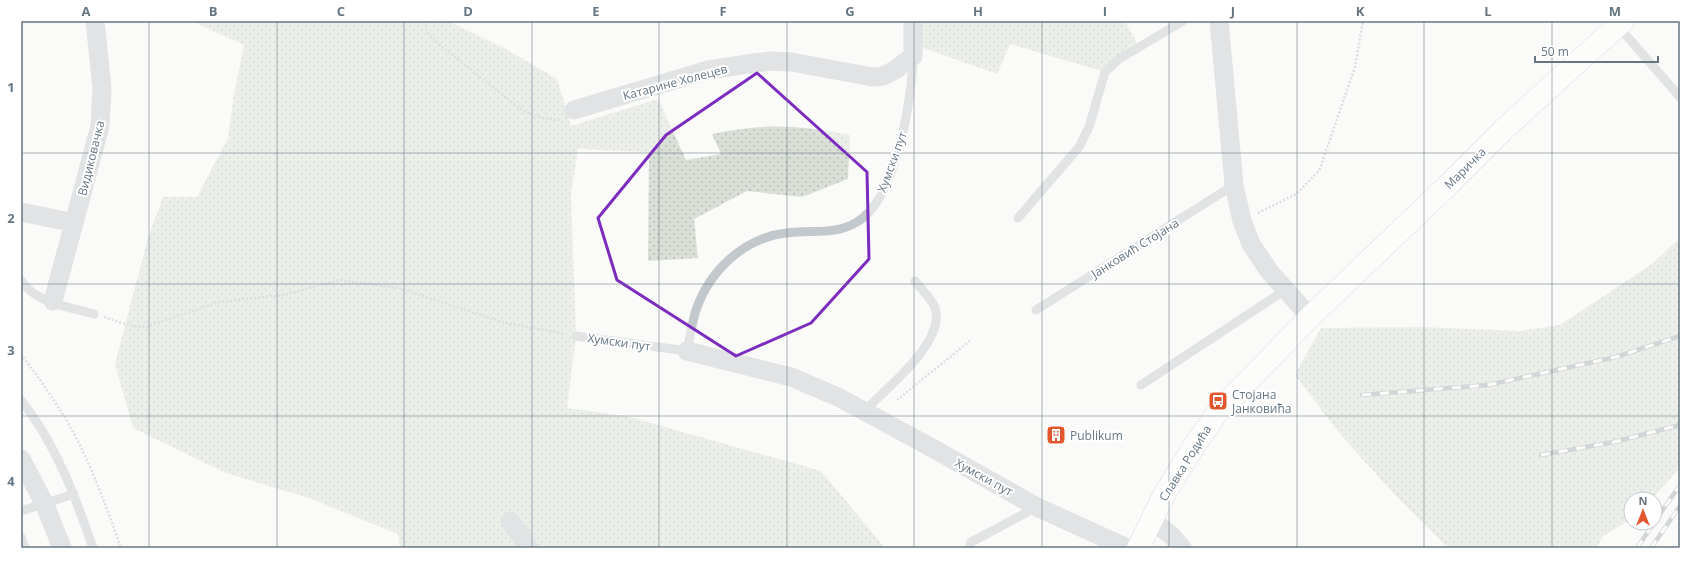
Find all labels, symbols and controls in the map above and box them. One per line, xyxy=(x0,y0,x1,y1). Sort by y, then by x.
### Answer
text: A xyxy=(82,2,91,20)
text: B xyxy=(209,2,218,20)
text: C xyxy=(337,2,345,20)
text: D xyxy=(463,2,473,20)
text: E xyxy=(592,2,600,20)
text: F xyxy=(719,2,727,20)
text: G xyxy=(845,2,855,20)
text: H xyxy=(973,2,983,20)
text: I xyxy=(1103,2,1107,20)
text: J xyxy=(1230,2,1235,20)
text: K xyxy=(1356,2,1365,20)
text: L xyxy=(1484,2,1492,20)
text: M xyxy=(1609,2,1621,20)
scale bar xyxy=(1535,38,1658,64)
text: 50 m xyxy=(1541,43,1569,60)
street label: Катарине Холецев xyxy=(621,60,729,104)
text: 1 xyxy=(7,78,15,96)
street label: Видиковачка xyxy=(73,119,109,197)
street label: Хумски пут xyxy=(873,129,911,195)
street label: Маричка xyxy=(1440,143,1490,193)
text: 2 xyxy=(7,209,15,227)
street label: Јанковић Стојана xyxy=(1087,214,1182,282)
street label: Хумски пут xyxy=(586,329,652,355)
text: 3 xyxy=(7,341,15,359)
place label: Стојана Јанковића xyxy=(1231,386,1291,417)
bus stop icon: Стојана Јанковића xyxy=(1207,390,1229,412)
street label: Славка Родића xyxy=(1155,422,1215,504)
building icon: Publikum xyxy=(1045,424,1067,446)
place label: Publikum xyxy=(1070,427,1123,444)
street label: Хумски пут xyxy=(952,454,1016,500)
text: 4 xyxy=(7,472,15,490)
north arrow xyxy=(1623,491,1663,531)
text: N xyxy=(1639,493,1647,508)

